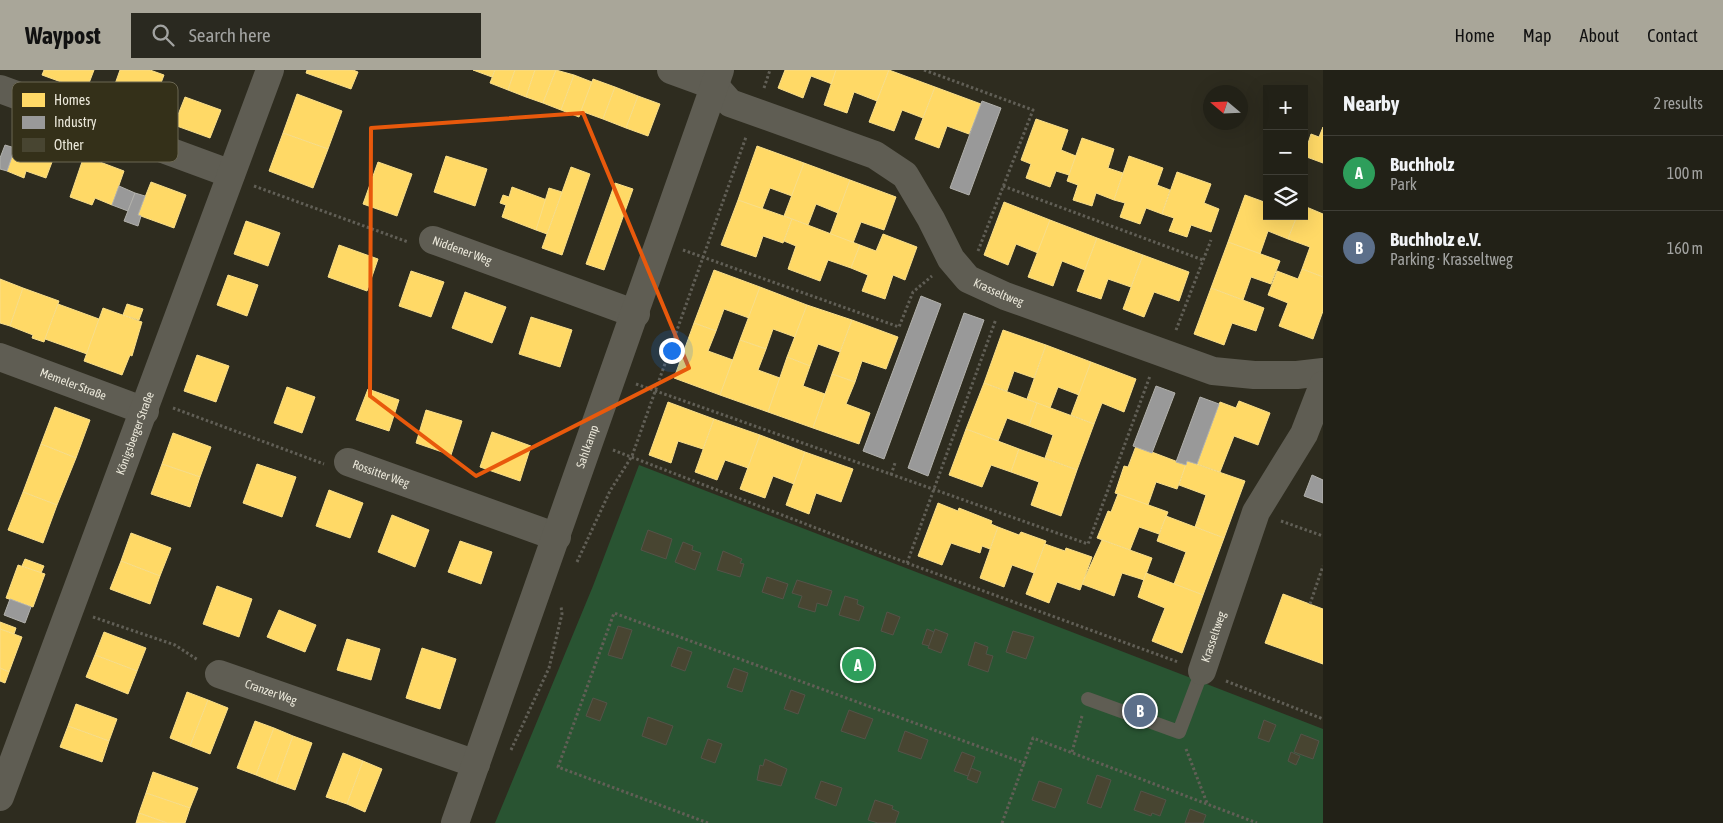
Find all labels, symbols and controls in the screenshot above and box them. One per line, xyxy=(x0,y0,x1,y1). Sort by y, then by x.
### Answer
search box xyxy=(131,13,481,58)
icon: search xyxy=(149,21,177,49)
text: Waypost xyxy=(25,22,101,49)
text: Search here xyxy=(189,24,271,46)
text: Home xyxy=(1455,25,1495,46)
text: Map xyxy=(1523,25,1552,46)
text: About xyxy=(1580,25,1619,46)
text: Contact xyxy=(1647,25,1698,46)
legend xyxy=(12,82,178,162)
north arrow xyxy=(1203,85,1248,130)
map controls xyxy=(1263,85,1308,220)
button: + xyxy=(1263,85,1308,130)
text: Nearby xyxy=(1343,91,1399,115)
text: Homes xyxy=(54,92,90,108)
text: 2 results xyxy=(1653,94,1703,112)
text: Industry xyxy=(54,114,97,130)
button: − xyxy=(1263,130,1308,175)
text: Other xyxy=(54,137,84,153)
text: Buchholz xyxy=(1390,153,1454,175)
text: A xyxy=(1355,164,1363,182)
text: 100 m xyxy=(1667,164,1703,182)
button: layers xyxy=(1263,175,1308,220)
text: Park xyxy=(1390,175,1417,193)
text: Buchholz e.V. xyxy=(1390,228,1481,250)
street label: Niddener Weg xyxy=(431,233,495,268)
text: B xyxy=(1355,239,1363,257)
text: 160 m xyxy=(1667,239,1703,257)
text: Parking · Krasseltweg xyxy=(1390,250,1513,268)
street label: Krasseltweg xyxy=(971,275,1026,309)
your location xyxy=(659,338,685,364)
street label: Memeler Straße xyxy=(38,365,108,403)
street label: Königsberger Straße xyxy=(113,390,157,477)
street label: Sahlkamp xyxy=(573,423,602,470)
street label: Rossitter Weg xyxy=(351,457,412,491)
street label: Krasseltweg xyxy=(1198,609,1229,664)
pin: A xyxy=(842,646,874,684)
street label: Cranzer Weg xyxy=(243,677,299,708)
pin: B xyxy=(1124,692,1156,730)

